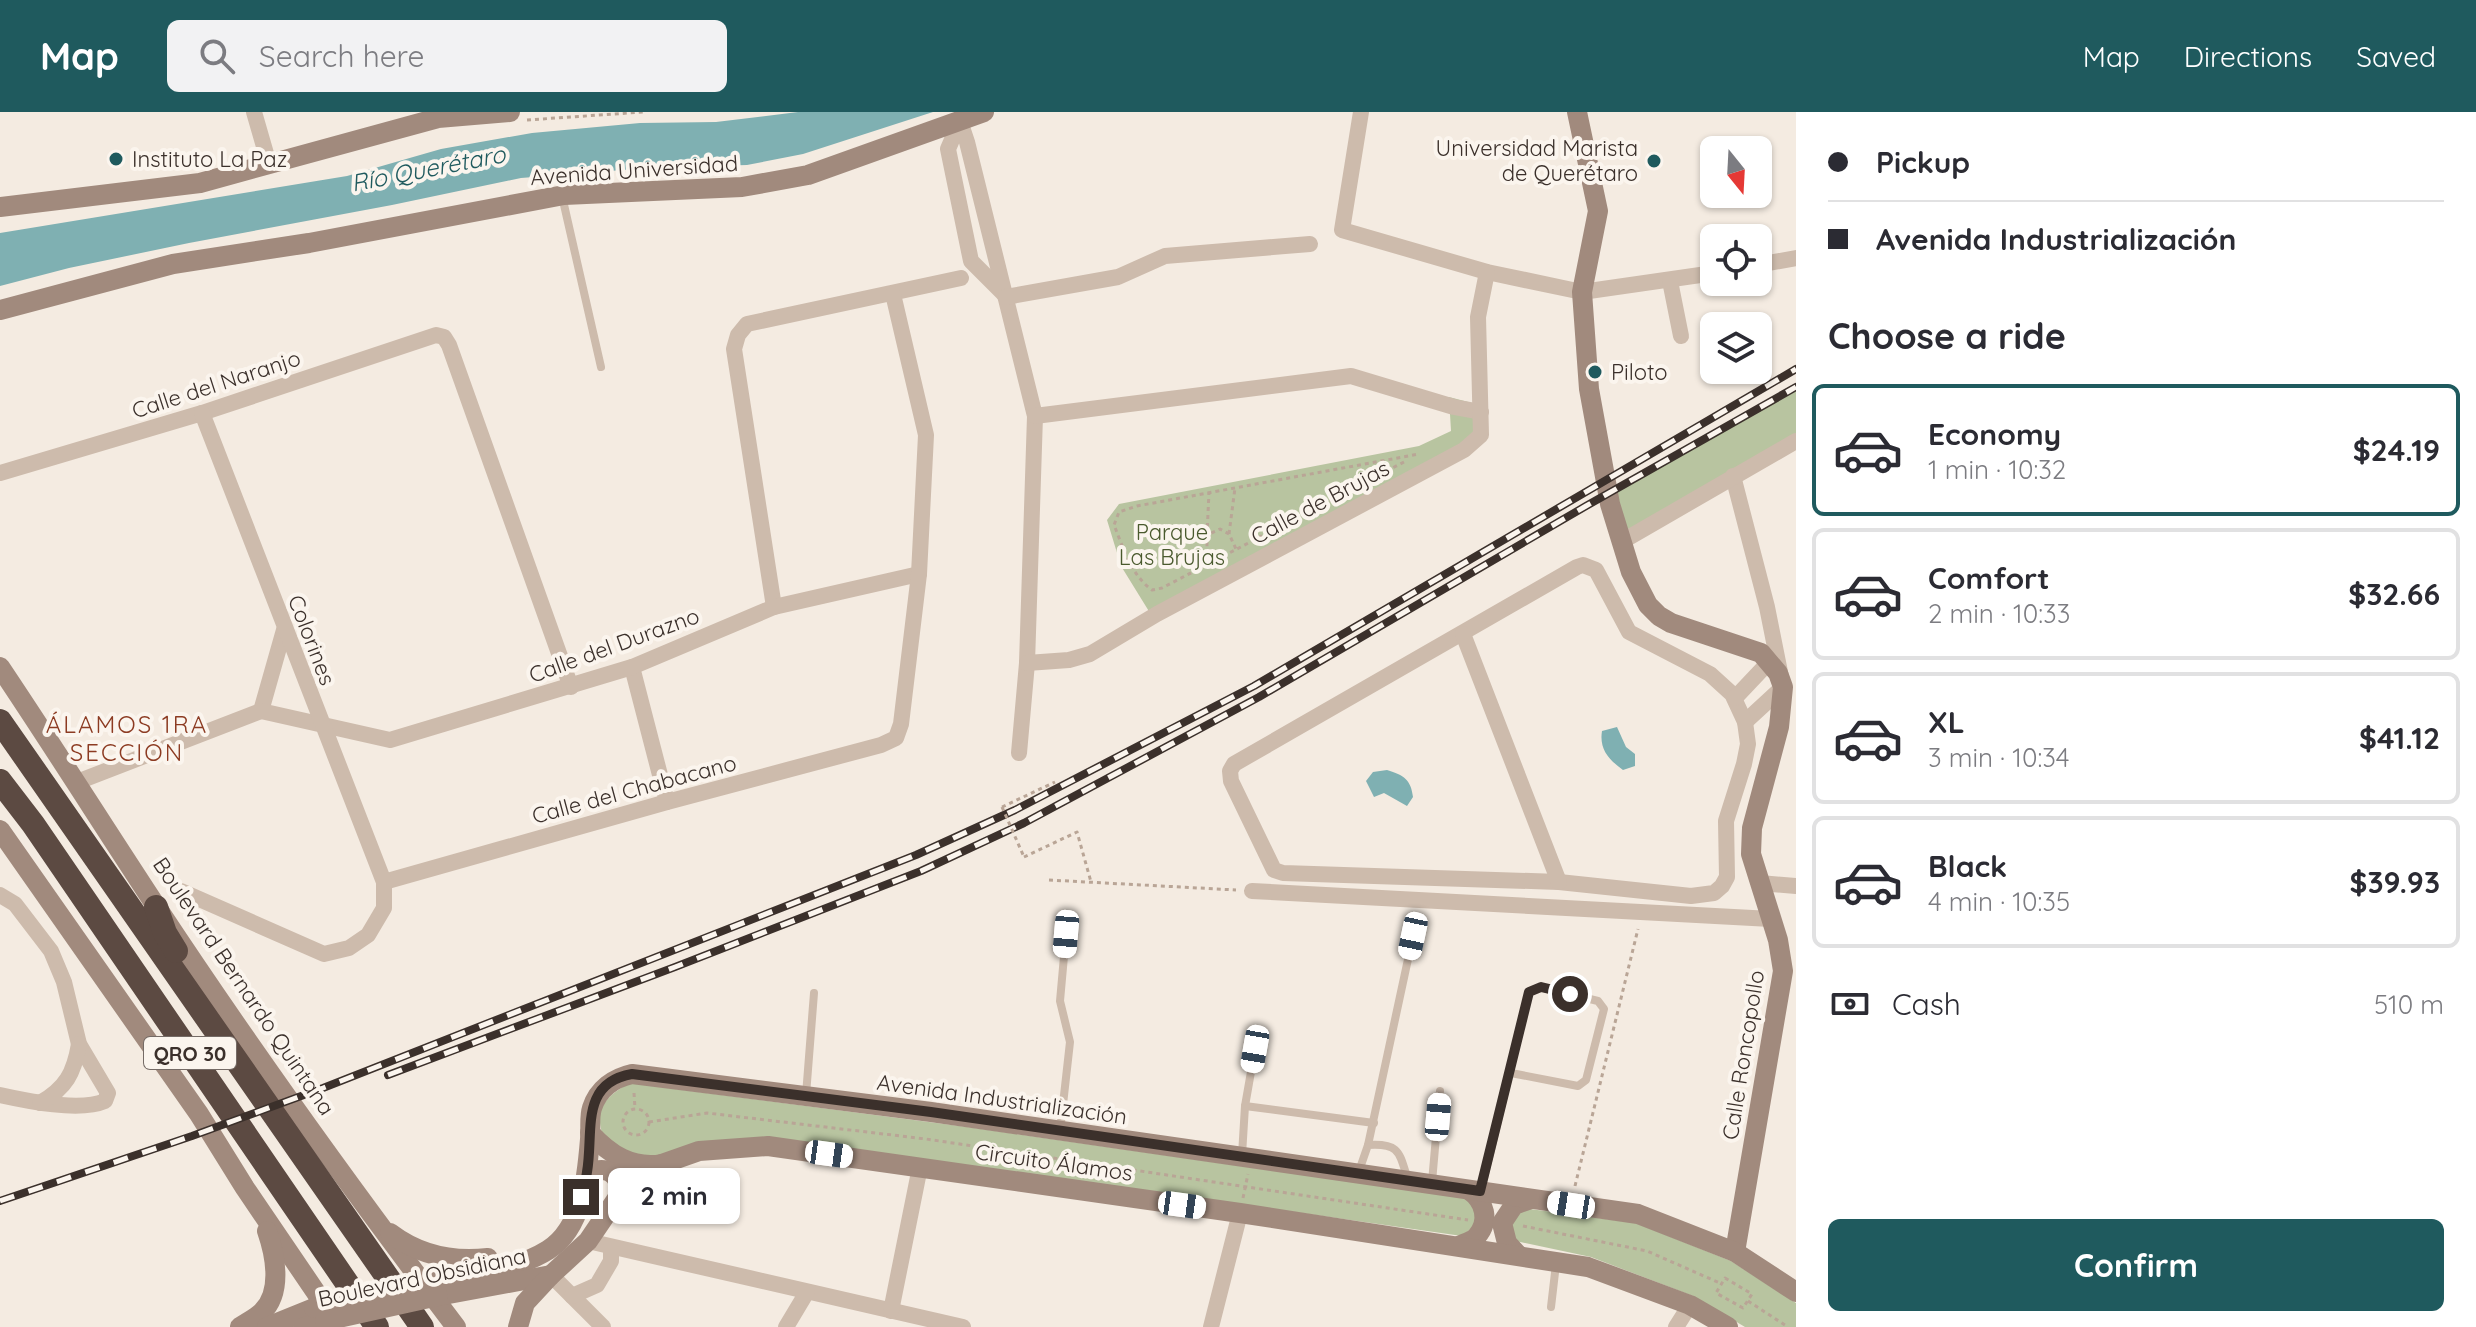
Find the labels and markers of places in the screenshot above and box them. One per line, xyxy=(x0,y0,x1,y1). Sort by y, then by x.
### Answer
place label: Universidad Marista de Querétaro xyxy=(1436,134,1638,187)
place label: Instituto La Paz xyxy=(132,145,287,173)
marker: Instituto La Paz xyxy=(107,150,125,168)
marker: Universidad Marista de Querétaro xyxy=(1645,152,1663,170)
place label: Piloto xyxy=(1611,358,1668,386)
marker: Piloto xyxy=(1586,363,1604,381)

